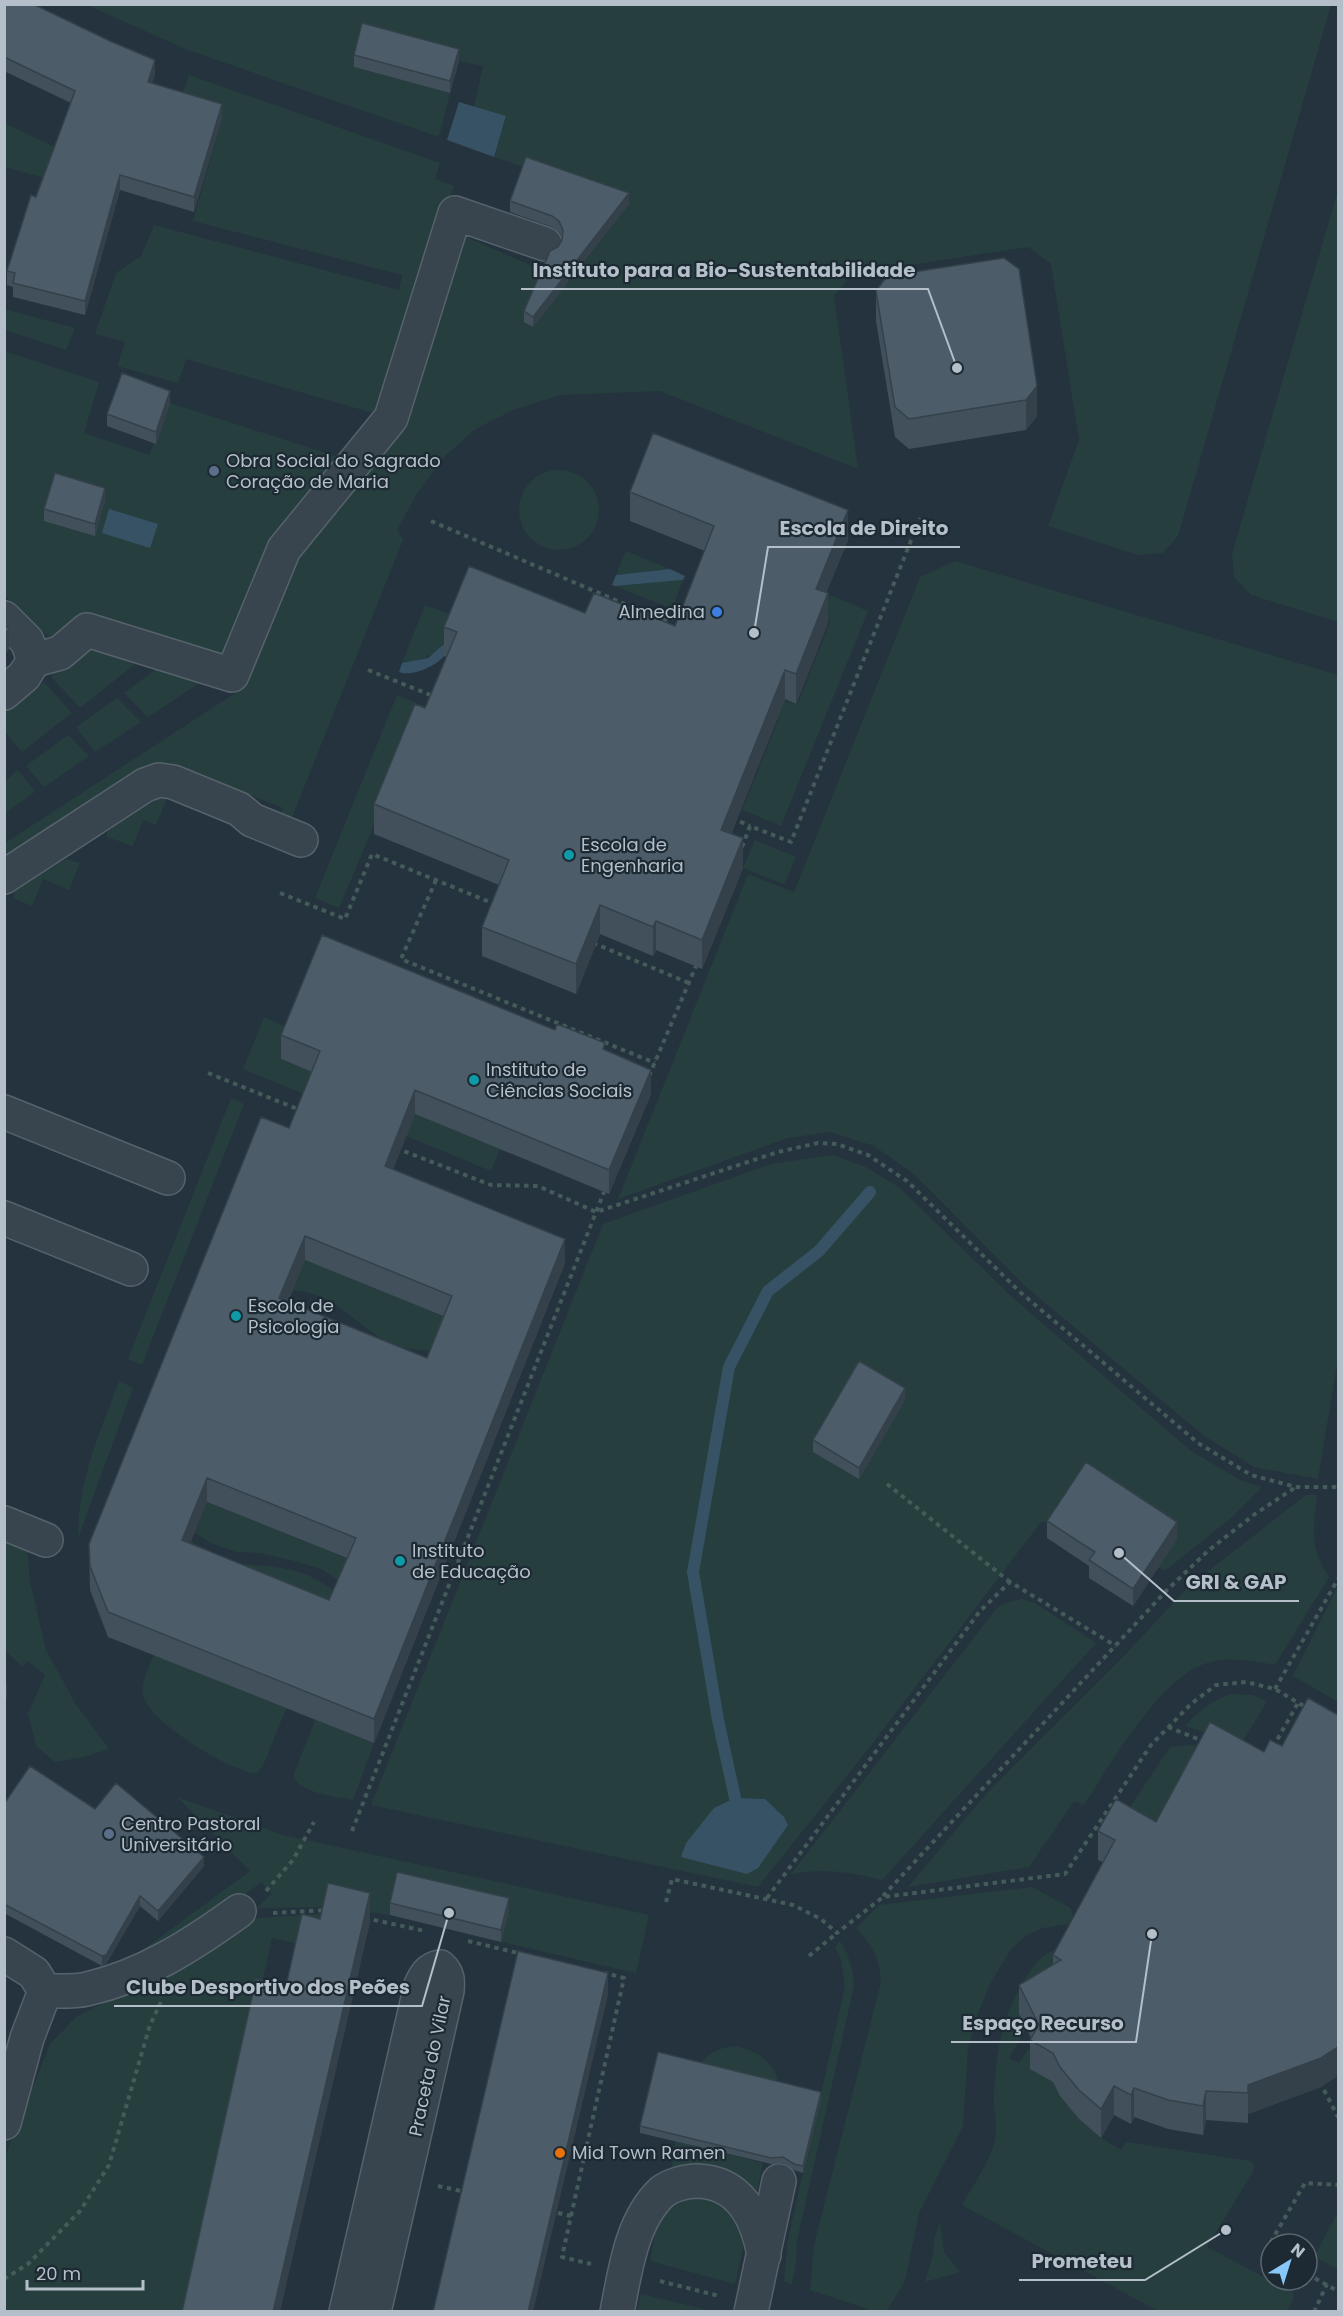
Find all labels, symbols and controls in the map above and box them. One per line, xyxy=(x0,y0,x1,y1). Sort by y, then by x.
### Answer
callout: Instituto para a Bio-Sustentabilidade xyxy=(521,251,928,289)
text: Instituto para a Bio-Sustentabilidade xyxy=(533,256,915,284)
place label: Obra Social do Sagrado Coração de Maria xyxy=(226,448,441,494)
marker: Obra Social do Sagrado Coração de Maria xyxy=(207,464,221,478)
callout: Escola de Direito xyxy=(768,509,960,547)
text: Escola de Direito xyxy=(780,514,949,542)
place label: Almedina xyxy=(618,599,705,624)
marker: Almedina xyxy=(710,605,724,619)
place label: Escola de Engenharia xyxy=(581,832,684,878)
marker: Escola de Engenharia xyxy=(562,848,576,862)
place label: Instituto de Ciências Sociais xyxy=(486,1057,632,1103)
marker: Instituto de Ciências Sociais xyxy=(467,1073,481,1087)
place label: Escola de Psicologia xyxy=(248,1293,339,1339)
marker: Escola de Psicologia xyxy=(229,1309,243,1323)
place label: Instituto de Educação xyxy=(412,1538,531,1584)
marker: Instituto de Educação xyxy=(393,1554,407,1568)
callout: GRI & GAP xyxy=(1174,1563,1299,1601)
text: GRI & GAP xyxy=(1185,1568,1287,1596)
place label: Centro Pastoral Universitário xyxy=(121,1811,261,1857)
marker: Centro Pastoral Universitário xyxy=(102,1827,116,1841)
callout: Clube Desportivo dos Peões xyxy=(114,1968,422,2006)
text: Clube Desportivo dos Peões xyxy=(126,1973,410,2001)
street label: Praceta do Vilar xyxy=(402,1993,457,2139)
callout: Espaço Recurso xyxy=(951,2004,1136,2042)
text: Espaço Recurso xyxy=(962,2009,1124,2037)
place label: Mid Town Ramen xyxy=(572,2140,726,2165)
marker: Mid Town Ramen xyxy=(553,2146,567,2160)
north arrow xyxy=(1259,2232,1319,2292)
text: N xyxy=(1286,2238,1310,2263)
callout: Prometeu xyxy=(1019,2242,1145,2280)
text: Prometeu xyxy=(1031,2247,1133,2275)
scale bar xyxy=(27,2253,142,2291)
text: 20 m xyxy=(36,2261,81,2286)

